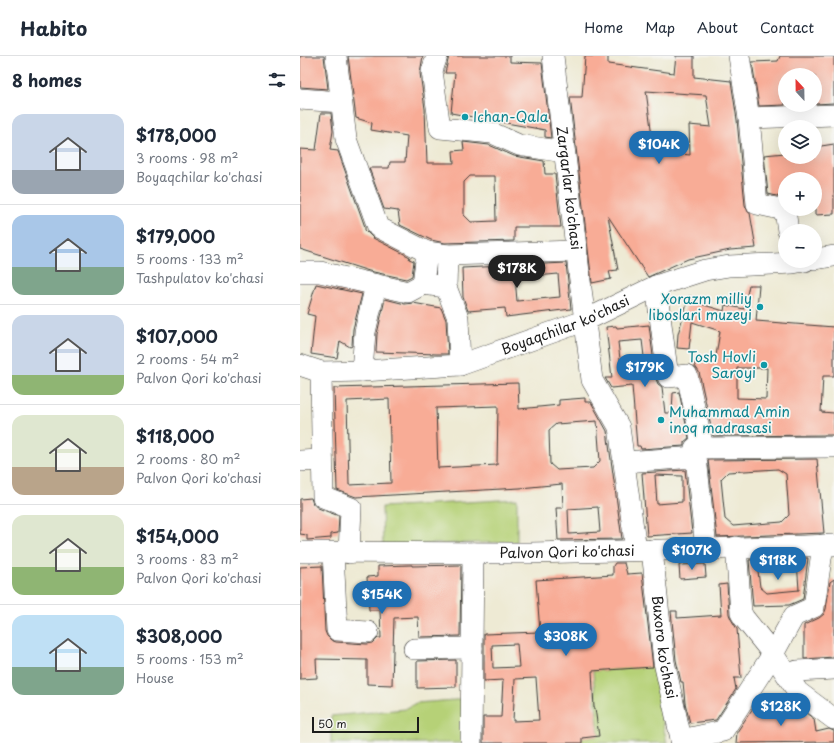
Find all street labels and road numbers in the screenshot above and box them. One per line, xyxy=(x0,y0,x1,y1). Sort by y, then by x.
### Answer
street label: Zargarlar ko'chasi xyxy=(552,125,587,251)
street label: Boyaqchilar ko'chasi xyxy=(498,290,633,360)
street label: Palvon Qori ko'chasi xyxy=(499,540,635,563)
street label: Buxoro ko'chasi xyxy=(647,594,683,701)

